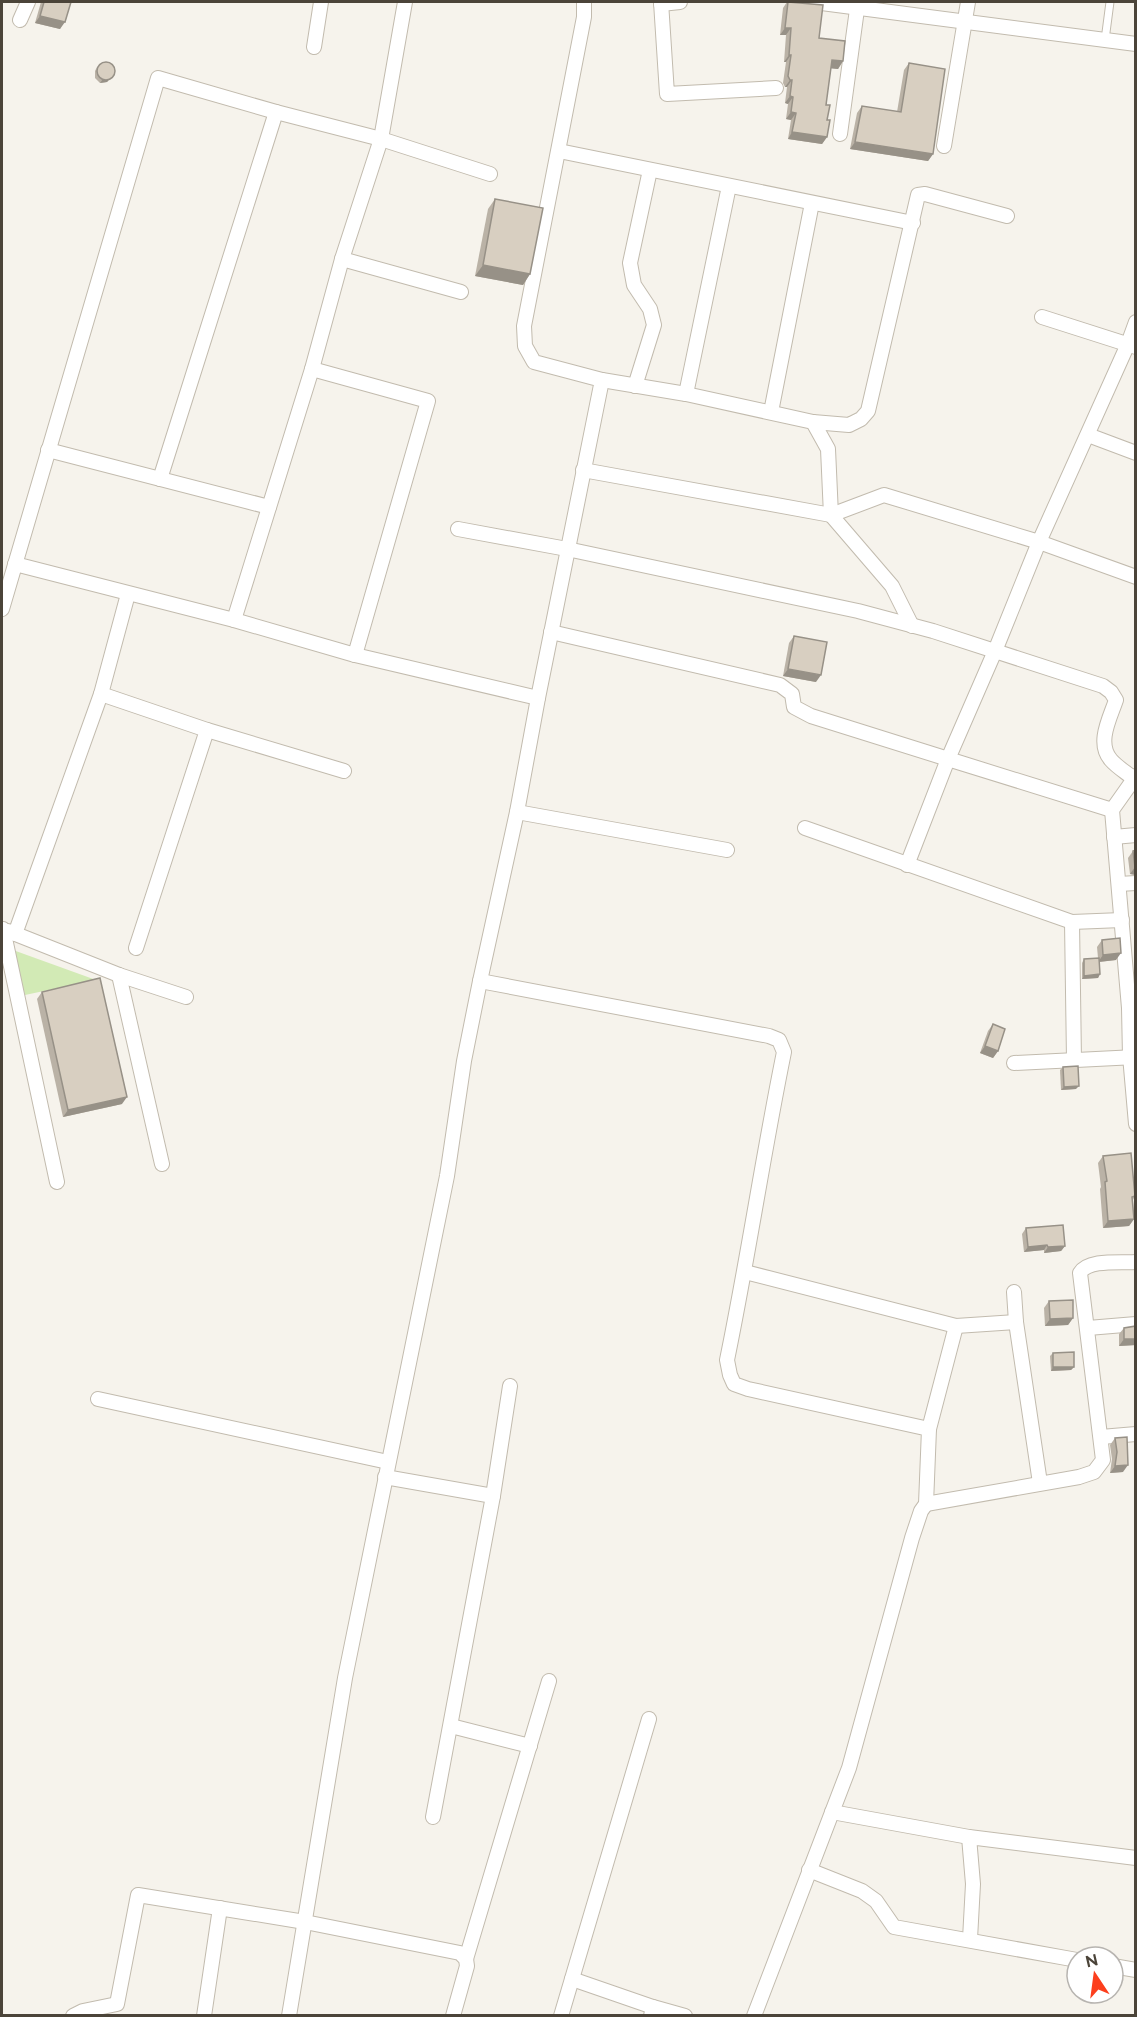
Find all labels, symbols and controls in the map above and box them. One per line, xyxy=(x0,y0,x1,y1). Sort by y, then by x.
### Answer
north arrow xyxy=(1065,1945,1125,2005)
text: N xyxy=(1084,1950,1100,1972)

